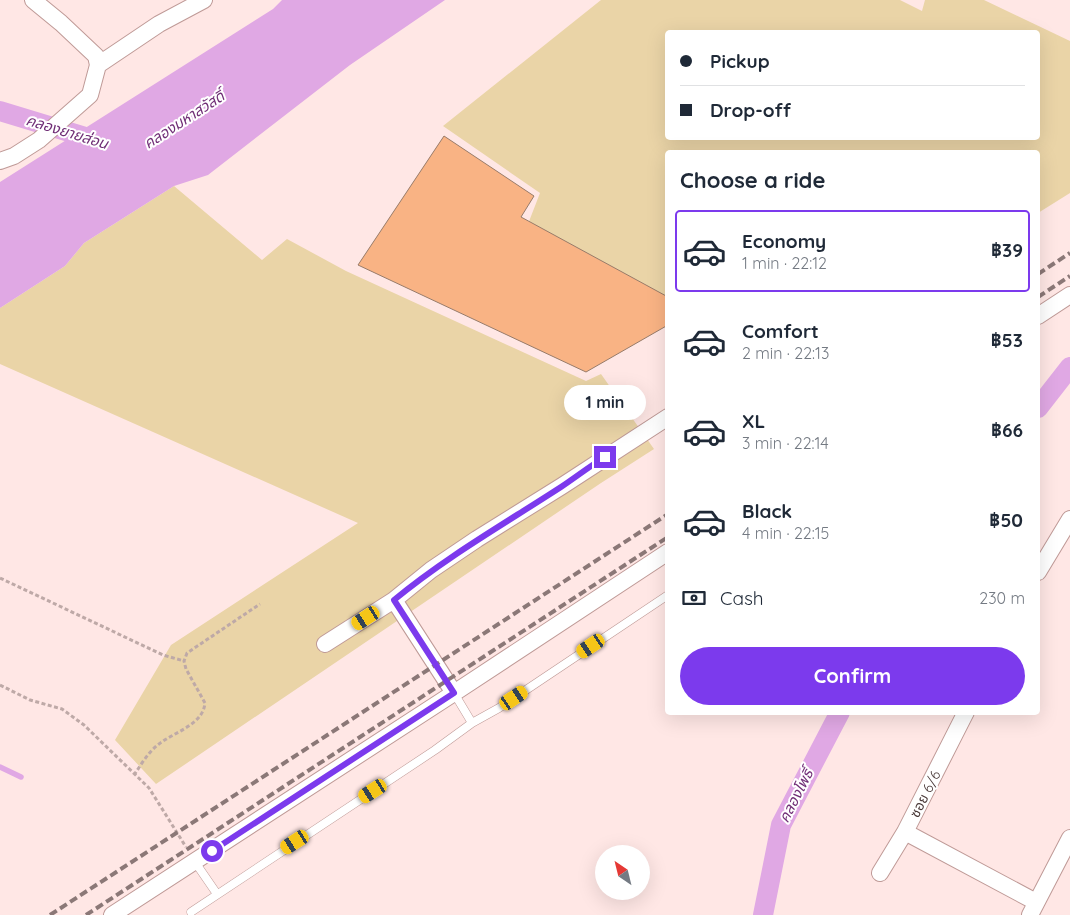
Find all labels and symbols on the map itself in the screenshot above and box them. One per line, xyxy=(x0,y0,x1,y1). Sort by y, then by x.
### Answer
water label: คลองมหาสวัสดิ์ xyxy=(140,84,231,153)
water label: คลองยายส่อน xyxy=(24,110,111,153)
callout: 1 min xyxy=(564,384,646,420)
route end xyxy=(594,446,616,468)
car xyxy=(349,604,382,632)
car xyxy=(574,631,607,661)
car xyxy=(497,683,530,713)
water label: คลองโพธิ์ xyxy=(774,762,819,826)
street label: ซอย 6/6 xyxy=(906,767,945,821)
car xyxy=(356,777,389,805)
car xyxy=(278,828,311,856)
route start xyxy=(201,840,223,862)
north arrow xyxy=(595,845,650,900)

